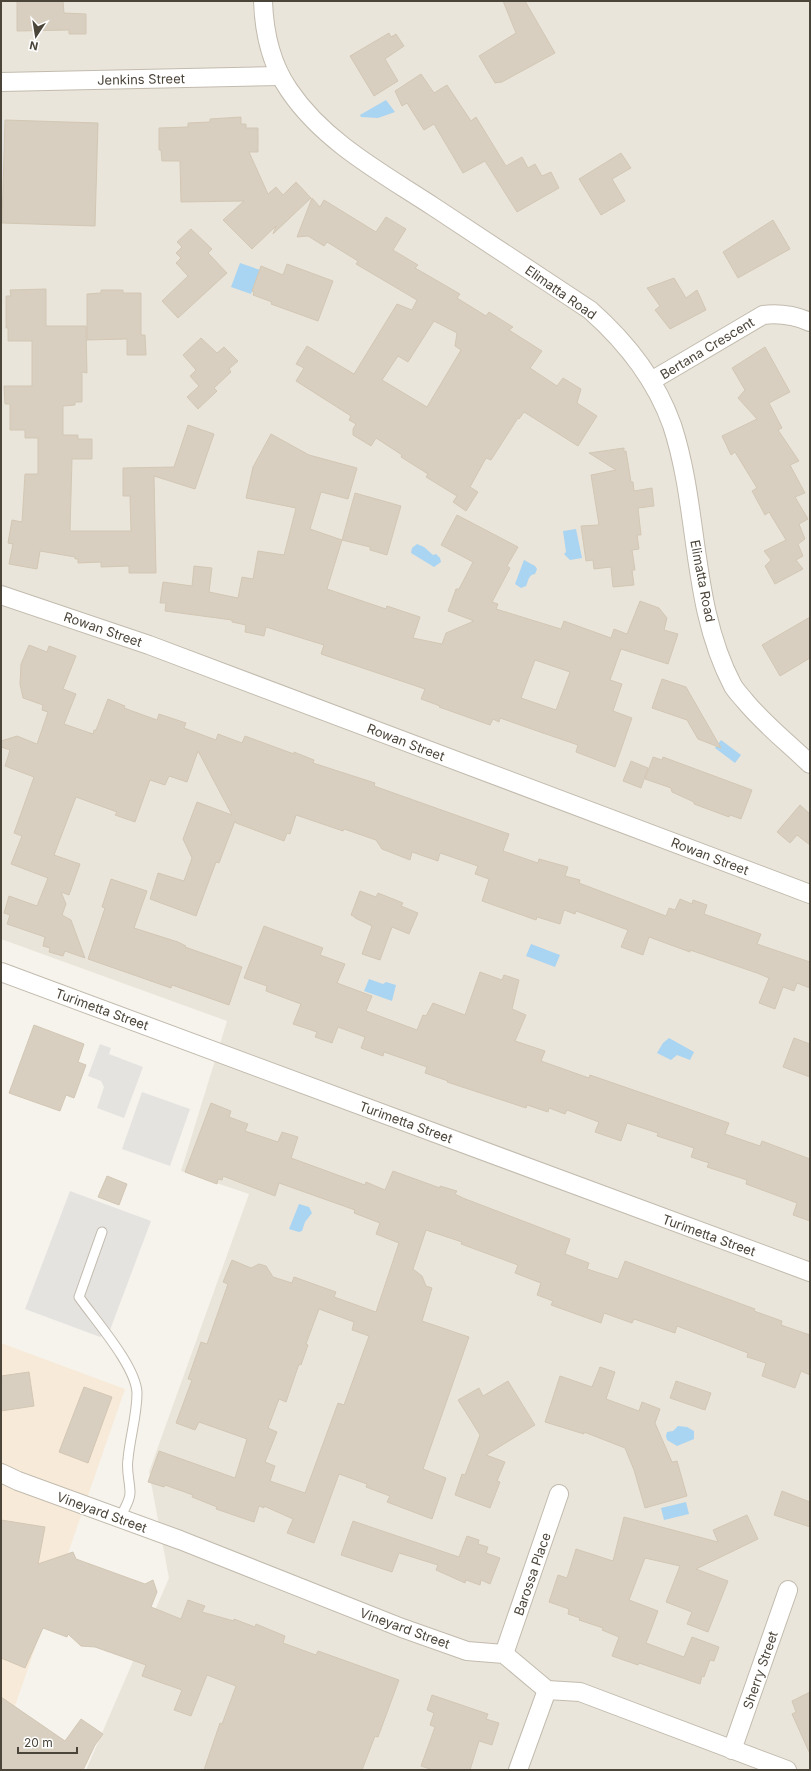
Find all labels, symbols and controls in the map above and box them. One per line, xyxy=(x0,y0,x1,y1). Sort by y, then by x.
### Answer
north arrow xyxy=(16,16,56,56)
text: N xyxy=(28,38,39,54)
street label: Jenkins Street xyxy=(97,70,185,88)
street label: Elimatta Road xyxy=(522,262,600,322)
street label: Bertana Crescent xyxy=(657,314,757,382)
street label: Elimatta Road xyxy=(687,539,719,623)
street label: Rowan Street xyxy=(62,608,144,650)
street label: Rowan Street xyxy=(365,720,447,764)
street label: Rowan Street xyxy=(669,834,751,878)
street label: Turimetta Street xyxy=(53,985,151,1033)
street label: Turimetta Street xyxy=(357,1098,455,1146)
street label: Turimetta Street xyxy=(660,1211,758,1259)
street label: Vineyard Street xyxy=(55,1488,149,1536)
street label: Barossa Place xyxy=(510,1530,554,1618)
street label: Vineyard Street xyxy=(358,1604,452,1652)
street label: Sherry Street xyxy=(739,1629,781,1711)
scale bar xyxy=(18,1729,77,1755)
text: 20 m xyxy=(24,1735,53,1750)

